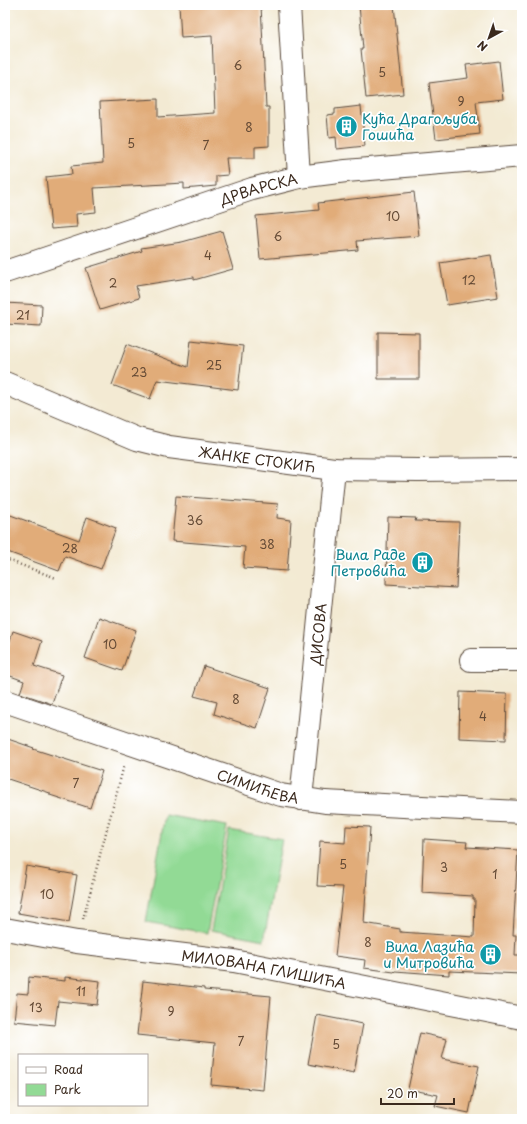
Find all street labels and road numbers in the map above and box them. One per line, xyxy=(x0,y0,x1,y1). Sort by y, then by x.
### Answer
street label: ДРВАРСКА xyxy=(216,167,300,210)
street label: ЖАНКЕ СТОКИЋ xyxy=(197,441,317,477)
street label: ДИСОВА xyxy=(304,602,331,667)
street label: СИМИЋЕВА xyxy=(214,763,300,808)
street label: МИЛОВАНА ГЛИШИЋА xyxy=(180,944,348,994)

